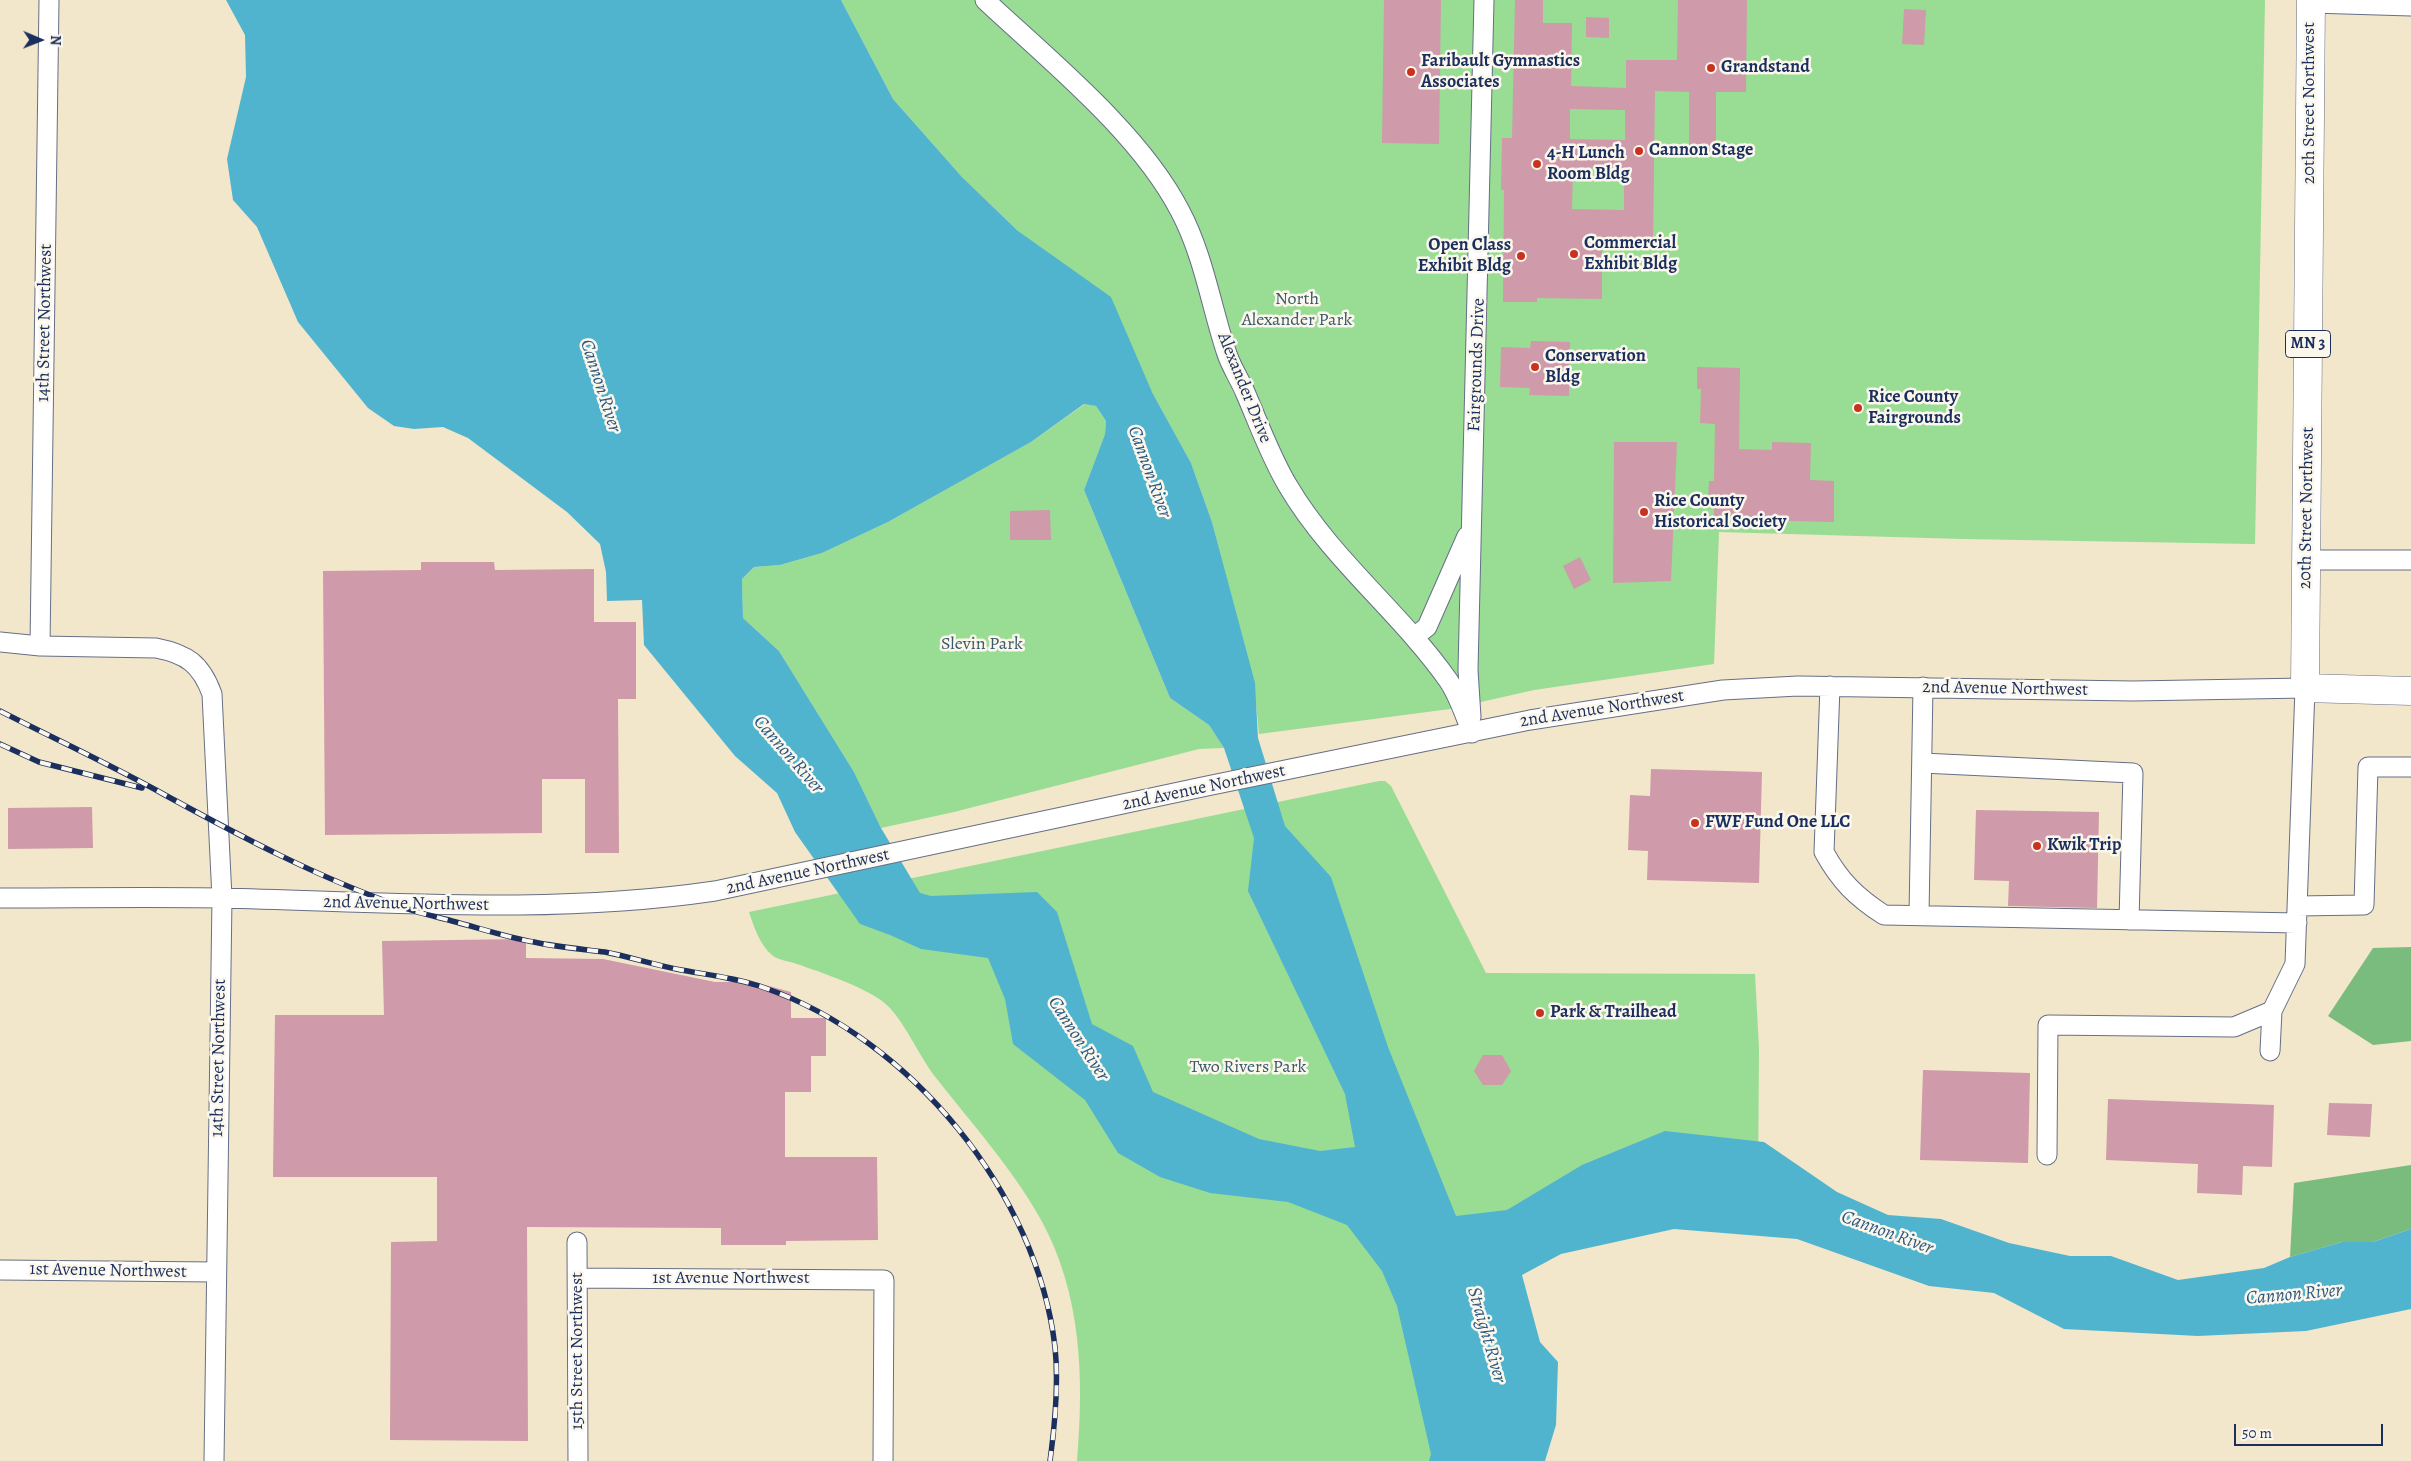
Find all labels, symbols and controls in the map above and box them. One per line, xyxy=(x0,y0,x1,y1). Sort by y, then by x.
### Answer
north arrow xyxy=(15,15,65,65)
street label: 20th Street Northwest xyxy=(2299,22,2321,184)
text: N xyxy=(46,35,65,46)
place label: Faribault Gymnastics Associates xyxy=(1421,51,1580,94)
place label: Grandstand xyxy=(1721,57,1810,79)
marker: Grandstand xyxy=(1705,62,1717,74)
marker: Faribault Gymnastics Associates xyxy=(1405,66,1417,78)
place label: Cannon Stage xyxy=(1649,140,1753,162)
place label: 4-H Lunch Room Bldg xyxy=(1547,143,1630,186)
marker: Cannon Stage xyxy=(1633,145,1645,157)
marker: 4-H Lunch Room Bldg xyxy=(1531,158,1543,170)
place label: Commercial Exhibit Bldg xyxy=(1584,233,1677,276)
place label: Open Class Exhibit Bldg xyxy=(1418,235,1511,278)
street label: 14th Street Northwest xyxy=(33,244,57,402)
marker: Commercial Exhibit Bldg xyxy=(1568,248,1580,260)
marker: Open Class Exhibit Bldg xyxy=(1515,250,1527,262)
park label: North Alexander Park xyxy=(1242,289,1352,332)
street label: Fairgrounds Drive xyxy=(1464,298,1490,432)
street label: Alexander Drive xyxy=(1212,330,1276,446)
road number: MN 3 xyxy=(2286,330,2330,358)
water label: Cannon River xyxy=(574,337,626,435)
place label: Conservation Bldg xyxy=(1545,346,1646,388)
marker: Conservation Bldg xyxy=(1529,361,1541,373)
place label: Rice County Fairgrounds xyxy=(1868,387,1961,429)
marker: Rice County Fairgrounds xyxy=(1852,402,1864,414)
water label: Cannon River xyxy=(1122,423,1176,521)
street label: 20th Street Northwest xyxy=(2295,427,2319,589)
place label: Rice County Historical Society xyxy=(1654,491,1786,534)
marker: Rice County Historical Society xyxy=(1638,506,1650,518)
park label: Slevin Park xyxy=(941,634,1023,656)
street label: 2nd Avenue Northwest xyxy=(1922,677,2088,701)
street label: 2nd Avenue Northwest xyxy=(1518,685,1686,733)
water label: Cannon River xyxy=(748,711,828,799)
street label: 2nd Avenue Northwest xyxy=(1121,760,1287,816)
place label: FWF Fund One LLC xyxy=(1705,812,1850,834)
marker: FWF Fund One LLC xyxy=(1689,817,1701,829)
place label: Kwik Trip xyxy=(2047,835,2121,857)
marker: Kwik Trip xyxy=(2031,840,2043,852)
street label: 2nd Avenue Northwest xyxy=(725,844,891,900)
street label: 2nd Avenue Northwest xyxy=(323,892,489,916)
street label: 14th Street Northwest xyxy=(207,979,231,1137)
water label: Cannon River xyxy=(1042,993,1114,1085)
place label: Park & Trailhead xyxy=(1550,1002,1677,1024)
marker: Park & Trailhead xyxy=(1534,1007,1546,1019)
park label: Two Rivers Park xyxy=(1189,1057,1307,1079)
water label: Cannon River xyxy=(1838,1206,1936,1260)
street label: 1st Avenue Northwest xyxy=(29,1259,187,1283)
street label: 1st Avenue Northwest xyxy=(652,1268,810,1290)
street label: 15th Street Northwest xyxy=(567,1272,589,1430)
water label: Cannon River xyxy=(2245,1279,2343,1311)
water label: Straight River xyxy=(1461,1284,1511,1386)
scale bar xyxy=(2236,1414,2385,1446)
text: 50 m xyxy=(2242,1423,2272,1443)

